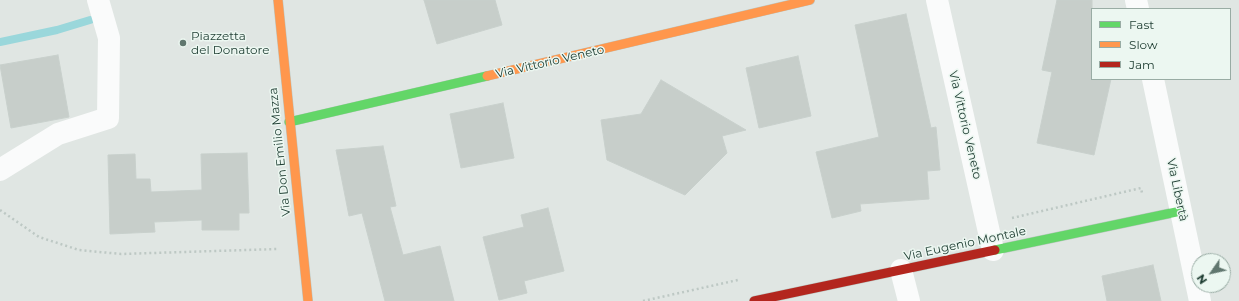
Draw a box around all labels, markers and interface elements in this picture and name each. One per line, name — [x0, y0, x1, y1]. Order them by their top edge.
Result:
legend — [1091, 8, 1231, 80]
text: Fast — [1129, 17, 1154, 32]
place label: Piazzetta del Donatore — [191, 29, 269, 57]
text: Slow — [1129, 37, 1158, 52]
marker: Piazzetta del Donatore — [178, 38, 188, 48]
street label: Via Vittorio Veneto — [494, 43, 606, 81]
text: Jam — [1129, 57, 1155, 72]
street label: Via Vittorio Veneto — [946, 69, 984, 181]
street label: Via Don Emilio Mazza — [266, 87, 294, 217]
street label: Via Libertà — [1163, 157, 1191, 223]
street label: Via Eugenio Montale — [903, 224, 1027, 264]
north arrow — [1191, 253, 1231, 293]
text: N — [1194, 272, 1210, 287]

